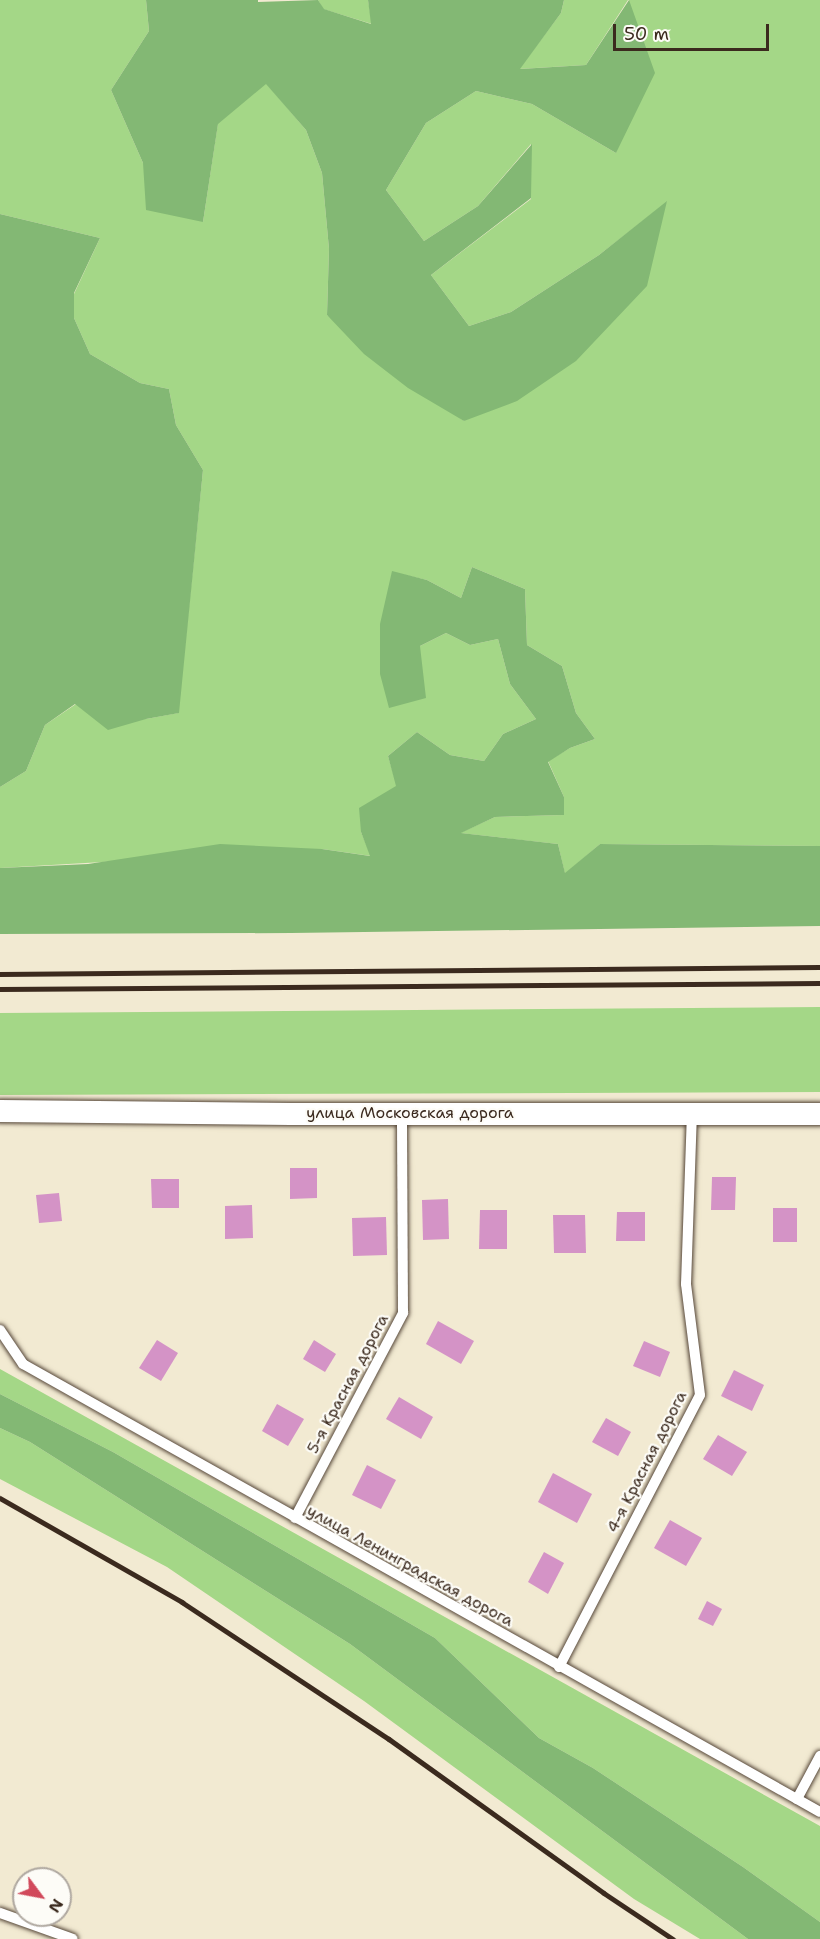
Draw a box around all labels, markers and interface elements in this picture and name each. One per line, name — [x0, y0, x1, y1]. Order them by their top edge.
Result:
scale bar — [616, 12, 772, 50]
text: 50 m — [624, 22, 669, 46]
street label: улица Московская дорога — [306, 1103, 514, 1123]
street label: 5-я Красная дорога — [303, 1311, 393, 1457]
street label: 4-я Красная дорога — [603, 1388, 691, 1536]
street label: улица Ленинградская дорога — [303, 1501, 517, 1631]
north arrow — [12, 1867, 72, 1927]
text: N — [44, 1895, 68, 1917]

